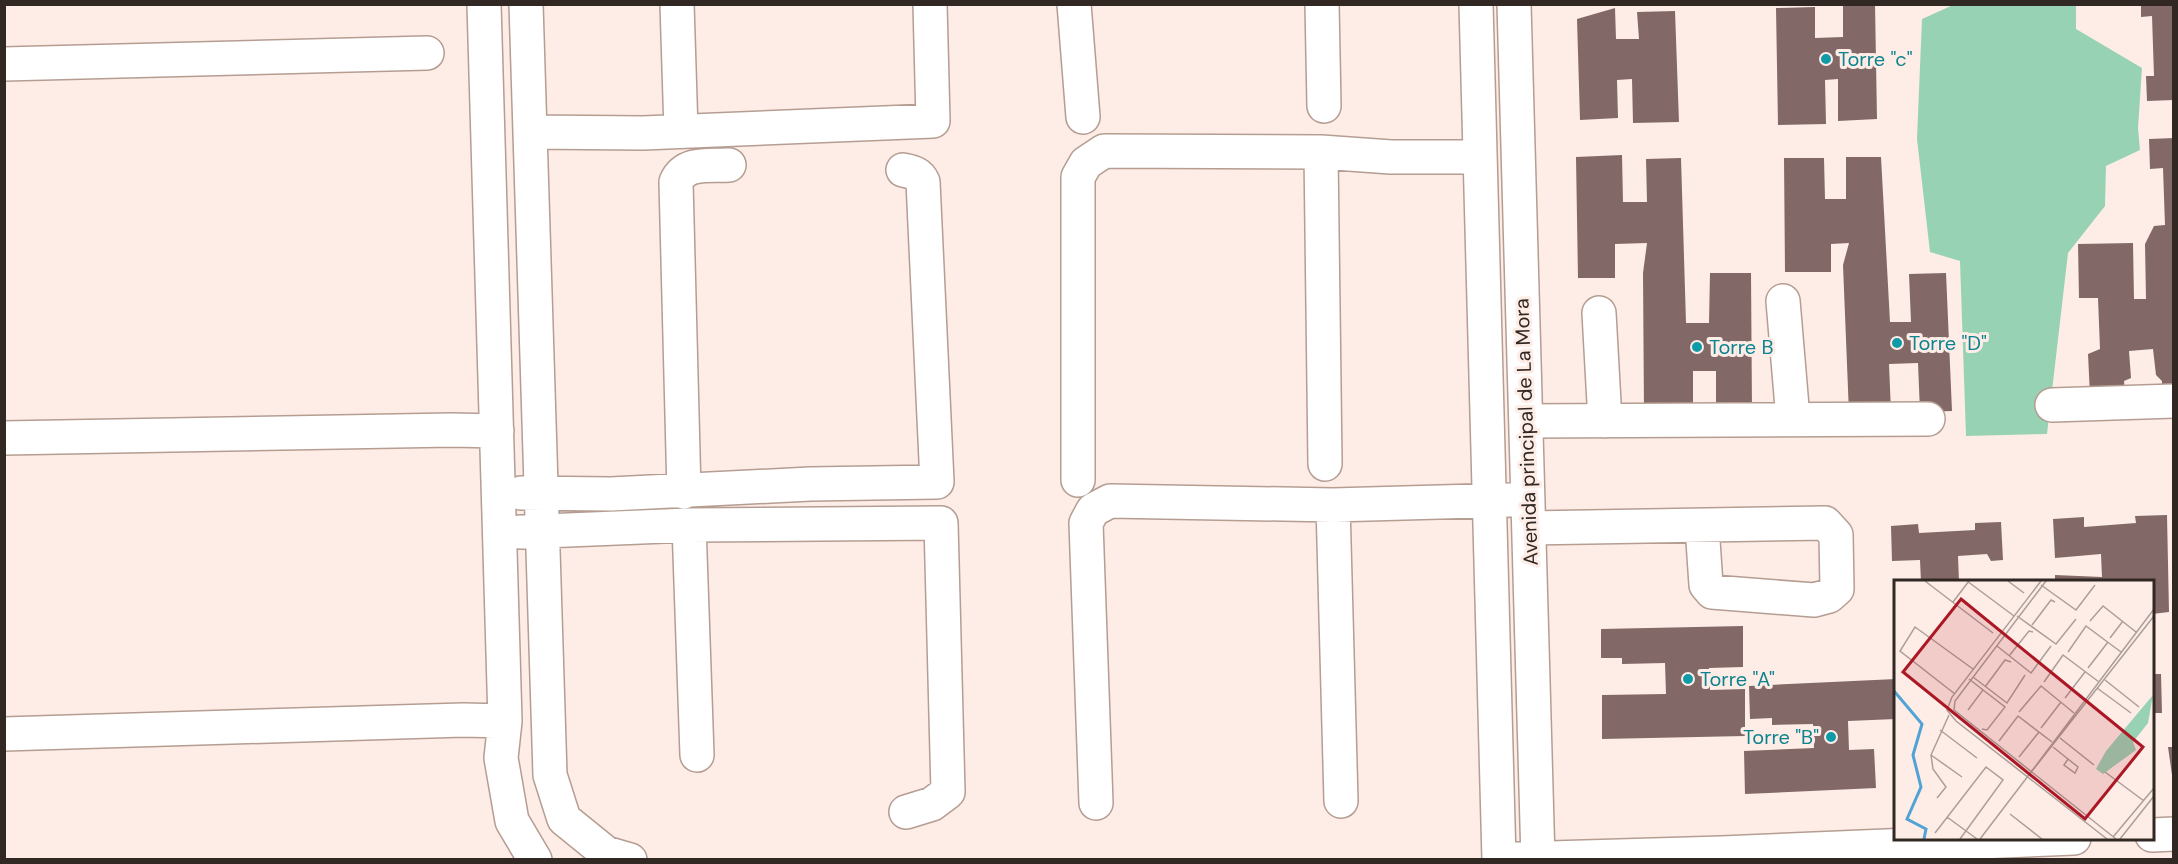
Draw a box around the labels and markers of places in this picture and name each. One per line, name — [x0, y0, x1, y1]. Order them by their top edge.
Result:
place label: Torre "c" — [1838, 46, 1913, 72]
marker: Torre "c" — [1819, 52, 1833, 66]
place label: Torre "D" — [1909, 330, 1987, 356]
place label: Torre B — [1709, 334, 1773, 360]
marker: Torre "D" — [1890, 336, 1904, 350]
marker: Torre B — [1690, 340, 1704, 354]
place label: Torre "A" — [1700, 666, 1775, 692]
marker: Torre "A" — [1681, 672, 1695, 686]
place label: Torre "B" — [1743, 724, 1819, 750]
marker: Torre "B" — [1824, 730, 1838, 744]

